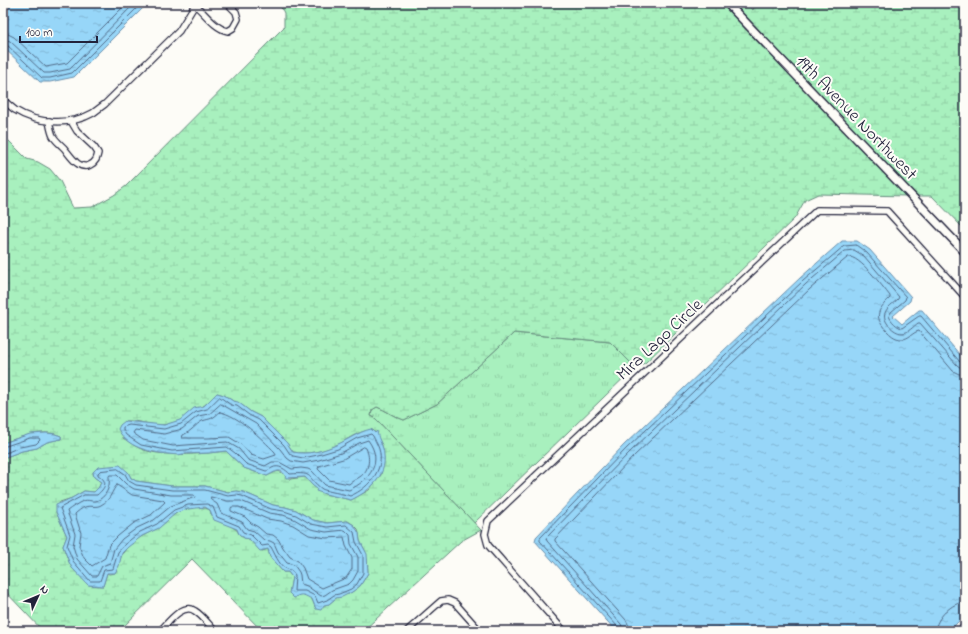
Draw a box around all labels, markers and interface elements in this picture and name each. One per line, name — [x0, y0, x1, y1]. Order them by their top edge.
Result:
scale bar — [20, 18, 97, 44]
text: 100 m — [26, 24, 53, 42]
street label: 19th Avenue Northwest — [789, 50, 922, 187]
street label: Mira Lago Circle — [611, 293, 711, 388]
north arrow — [18, 576, 58, 616]
text: N — [36, 582, 53, 598]

